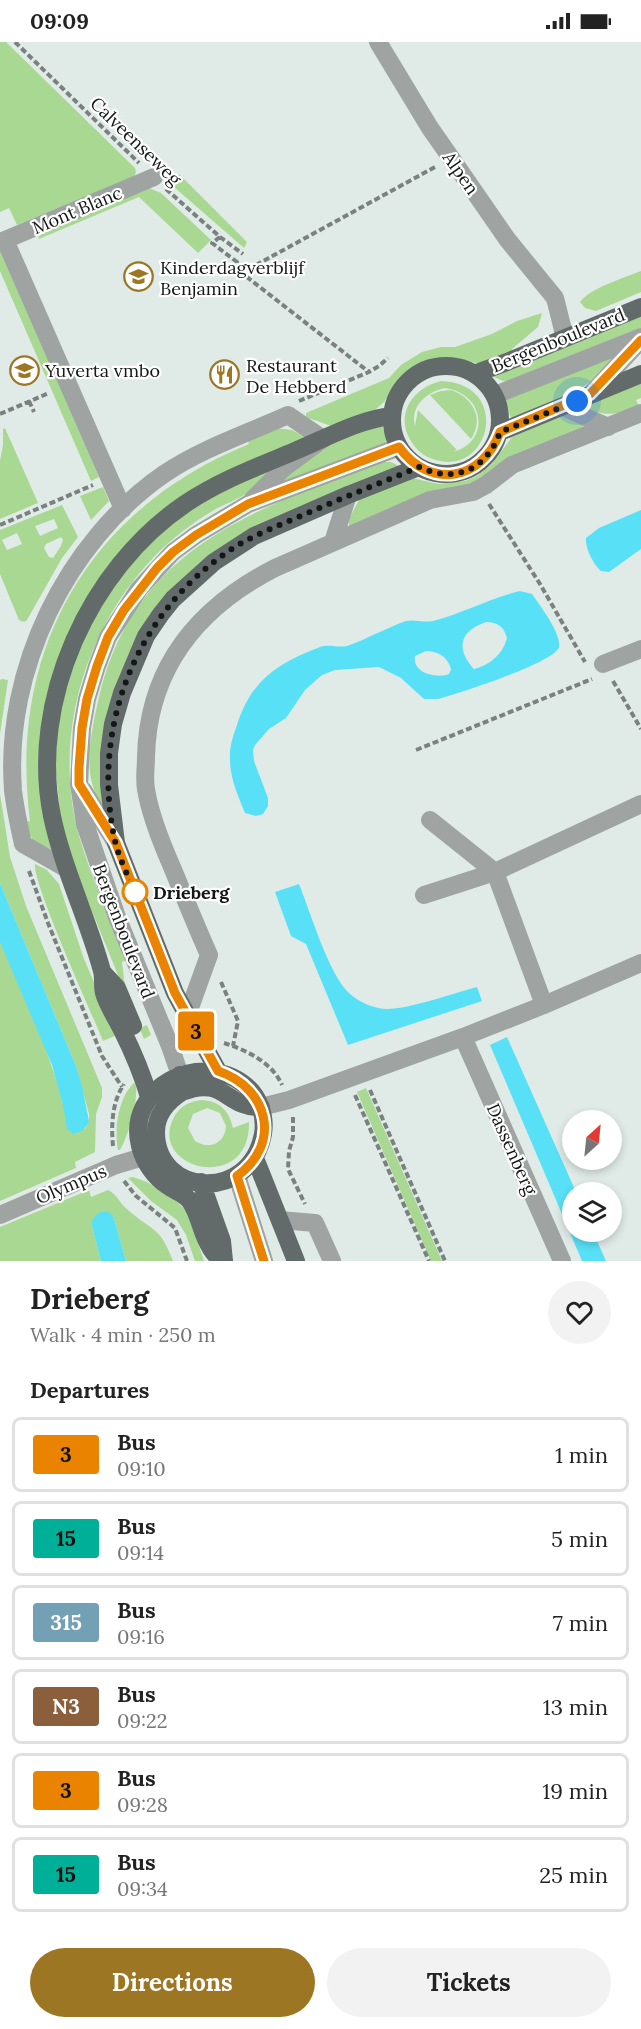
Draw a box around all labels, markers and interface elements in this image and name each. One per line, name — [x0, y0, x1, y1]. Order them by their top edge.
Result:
text: 09:09 — [30, 7, 89, 35]
street label: Calveenseweg — [86, 92, 187, 191]
street label: Alpen — [437, 146, 484, 199]
street label: Mont Blanc — [29, 181, 125, 239]
place label: Kinderdagverblijf Benjamin — [160, 256, 306, 300]
school or university icon: Kinderdagverblijf Benjamin — [123, 261, 155, 293]
street label: Bergenboulevard — [488, 303, 628, 377]
school or university icon: Yuverta vmbo — [8, 354, 40, 386]
place label: Restaurant De Hebberd — [246, 354, 347, 398]
place label: Yuverta vmbo — [44, 359, 160, 382]
restaurant icon: Restaurant De Hebberd — [209, 359, 241, 391]
your location — [562, 386, 592, 416]
street label: Bergenboulevard — [88, 861, 160, 1002]
marker: Drieberg — [122, 879, 148, 905]
place label: Drieberg — [153, 881, 230, 904]
line badge: 3 — [176, 1012, 216, 1050]
text: 3 — [190, 1018, 202, 1045]
street label: Dassenberg — [482, 1100, 543, 1199]
north arrow — [562, 1110, 622, 1170]
map controls — [562, 1110, 622, 1242]
street label: Olympus — [32, 1159, 110, 1209]
button: layers — [562, 1182, 622, 1242]
text: Drieberg — [30, 1281, 149, 1317]
button: heart — [548, 1281, 611, 1344]
text: Walk · 4 min · 250 m — [30, 1322, 216, 1347]
text: Departures — [30, 1376, 149, 1404]
text: Bus — [117, 1428, 156, 1456]
text: 3 — [60, 1441, 72, 1468]
text: 1 min — [555, 1441, 608, 1469]
text: 09:10 — [117, 1456, 166, 1481]
text: Bus — [117, 1512, 156, 1540]
text: 15 — [56, 1525, 76, 1552]
text: 5 min — [551, 1525, 608, 1553]
text: 09:14 — [117, 1540, 164, 1565]
text: Bus — [117, 1596, 156, 1624]
text: 315 — [50, 1609, 82, 1636]
text: 7 min — [553, 1609, 608, 1637]
text: 09:16 — [117, 1624, 165, 1649]
text: Bus — [117, 1680, 156, 1708]
text: N3 — [52, 1693, 80, 1720]
text: 13 min — [543, 1693, 608, 1721]
text: 09:22 — [117, 1708, 167, 1733]
text: Bus — [117, 1764, 156, 1792]
text: 3 — [60, 1777, 72, 1804]
text: 19 min — [542, 1777, 608, 1805]
text: 09:28 — [117, 1792, 168, 1817]
text: Bus — [117, 1848, 156, 1876]
text: 15 — [56, 1861, 76, 1888]
text: 25 min — [539, 1861, 608, 1889]
text: 09:34 — [117, 1876, 168, 1901]
button: Directions — [30, 1948, 315, 2017]
button: Tickets — [327, 1948, 611, 2017]

